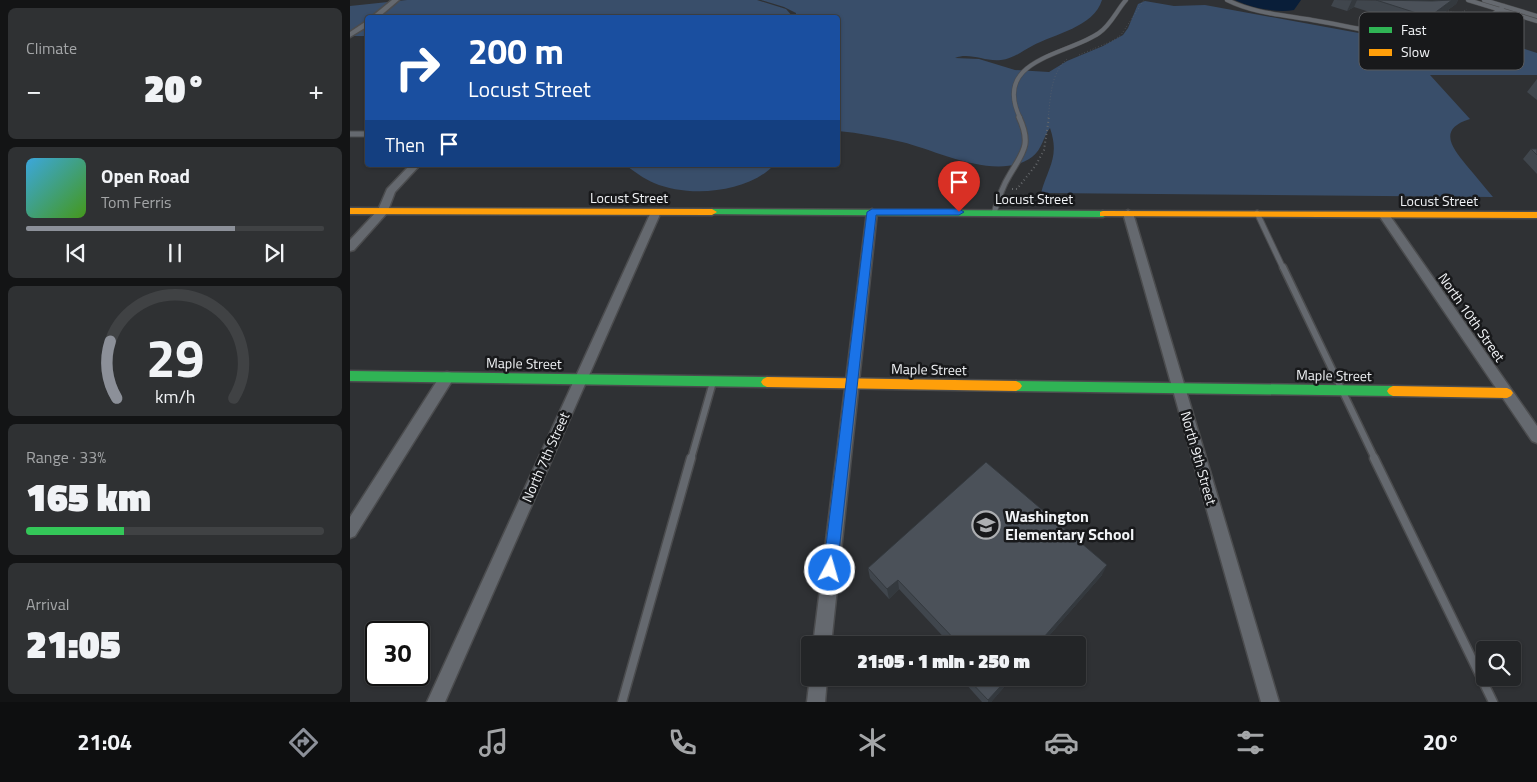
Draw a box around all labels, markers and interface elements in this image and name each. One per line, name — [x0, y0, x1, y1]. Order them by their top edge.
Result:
legend — [1359, 12, 1524, 70]
text: Fast — [1401, 19, 1426, 40]
text: 200 m — [468, 24, 564, 78]
icon: right — [385, 35, 450, 100]
text: Climate — [26, 36, 77, 60]
text: Slow — [1401, 41, 1430, 62]
text: 20° — [144, 59, 206, 117]
text: − — [26, 68, 42, 111]
text: + — [308, 68, 324, 111]
text: Locust Street — [468, 72, 591, 106]
text: Then — [385, 130, 425, 159]
icon: arrive — [435, 130, 463, 158]
text: Open Road — [101, 161, 190, 190]
pin — [938, 161, 980, 212]
icon: arrive — [945, 168, 973, 196]
street label: Locust Street — [590, 187, 668, 208]
street label: Locust Street — [995, 188, 1073, 209]
text: Tom Ferris — [101, 190, 172, 214]
street label: Locust Street — [1400, 190, 1478, 211]
icon: previous — [62, 239, 90, 267]
icon: pause — [161, 239, 189, 267]
icon: next — [260, 239, 288, 267]
street label: North 10th Street — [1433, 268, 1511, 366]
text: 29 — [146, 318, 204, 397]
street label: Maple Street — [486, 352, 562, 374]
street label: Maple Street — [891, 358, 967, 380]
street label: Maple Street — [1296, 364, 1372, 386]
text: km/h — [155, 383, 195, 410]
street label: North 7th Street — [516, 409, 574, 505]
street label: North 9th Street — [1176, 409, 1222, 507]
text: Range · 33% — [26, 445, 106, 469]
text: 165 km — [26, 468, 151, 526]
place label: Washington Elementary School — [1005, 504, 1134, 546]
school or university icon: Washington Elementary School — [971, 510, 1001, 540]
position arrow — [803, 543, 855, 595]
text: Arrival — [26, 592, 69, 616]
text: 21:05 — [26, 615, 121, 673]
speed limit sign: 30 — [365, 621, 430, 686]
map controls — [1476, 641, 1521, 686]
button: search — [1476, 641, 1521, 686]
text: 21:05 · 1 min · 250 m — [857, 646, 1030, 675]
text: 21:04 — [77, 725, 132, 759]
icon: directions — [286, 725, 321, 760]
icon: music — [476, 725, 511, 760]
icon: phone — [665, 725, 700, 760]
icon: climate — [855, 725, 890, 760]
icon: car — [1044, 725, 1079, 760]
icon: filters — [1233, 725, 1268, 760]
text: 20° — [1423, 725, 1460, 759]

